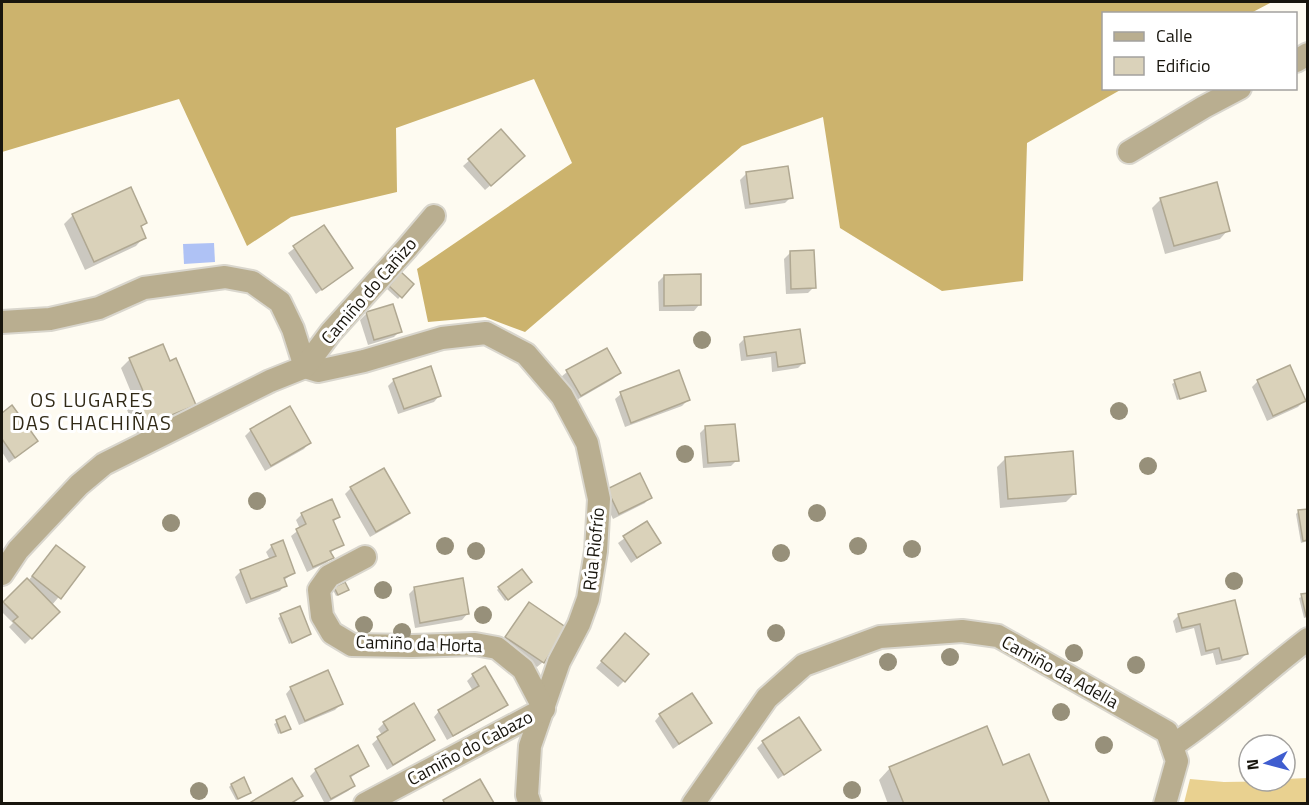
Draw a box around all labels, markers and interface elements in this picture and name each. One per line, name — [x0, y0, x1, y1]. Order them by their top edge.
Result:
legend — [1102, 12, 1297, 90]
text: Calle — [1156, 22, 1192, 49]
text: Edificio — [1156, 52, 1210, 79]
street label: Camiño do Cañizo — [314, 231, 423, 350]
district label: OS LUGARES DAS CHACHIÑAS — [12, 384, 172, 438]
street label: Rúa Riofrío — [576, 506, 611, 592]
street label: Camiño da Horta — [355, 628, 483, 659]
street label: Camiño da Adella — [997, 628, 1124, 715]
street label: Camiño do Cabazo — [402, 703, 537, 792]
north arrow — [1237, 733, 1297, 793]
text: N — [1240, 758, 1265, 771]

